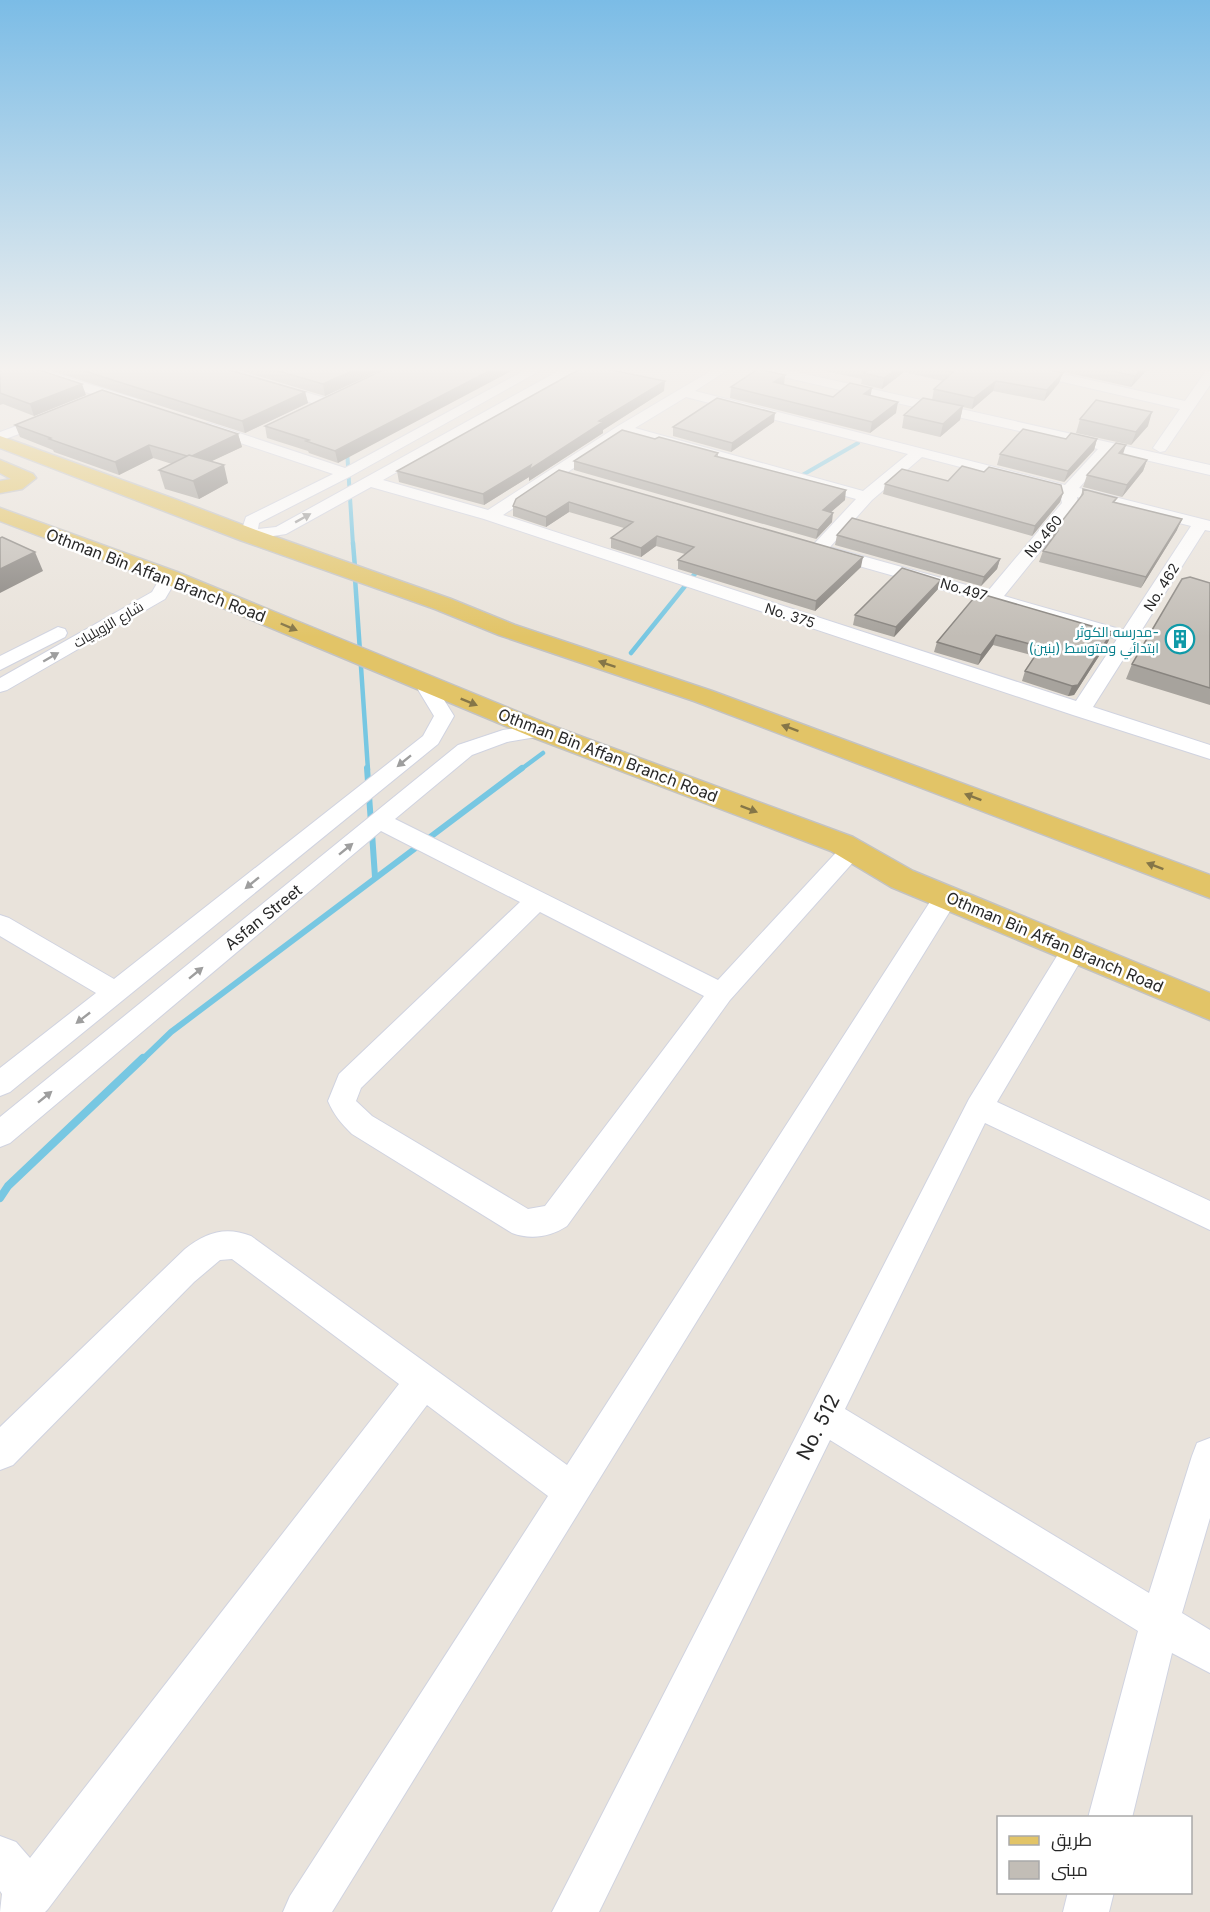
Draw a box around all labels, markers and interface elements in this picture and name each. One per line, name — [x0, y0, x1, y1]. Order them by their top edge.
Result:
street label: No.460 — [1021, 512, 1065, 560]
one-way arrow — [295, 513, 312, 523]
street label: Othman Bin Affan Branch Road — [43, 524, 269, 626]
street label: No. 462 — [1140, 560, 1182, 614]
street label: No.497 — [938, 574, 990, 604]
street label: شارع الزويليات — [70, 597, 146, 652]
street label: No. 375 — [763, 599, 817, 631]
one-way arrow — [280, 623, 298, 632]
place label: مدرسه الكوثر- ابتدائي ومتوسط (بنين) — [1029, 623, 1159, 660]
building icon: مدرسه الكوثر- ابتدائي ومتوسط (بنين) — [1164, 623, 1196, 655]
one-way arrow — [43, 651, 59, 662]
one-way arrow — [598, 658, 616, 668]
one-way arrow — [461, 697, 479, 707]
street label: Othman Bin Affan Branch Road — [495, 704, 721, 806]
one-way arrow — [781, 723, 799, 733]
one-way arrow — [397, 755, 412, 767]
one-way arrow — [964, 791, 982, 801]
one-way arrow — [741, 804, 759, 814]
one-way arrow — [338, 842, 354, 855]
one-way arrow — [1146, 861, 1164, 871]
one-way arrow — [245, 876, 260, 889]
street label: Asfan Street — [220, 880, 306, 954]
street label: Othman Bin Affan Branch Road — [944, 887, 1166, 997]
one-way arrow — [188, 966, 204, 979]
one-way arrow — [75, 1011, 91, 1024]
one-way arrow — [37, 1090, 53, 1103]
street label: No. 512 — [791, 1390, 845, 1464]
legend — [997, 1816, 1192, 1894]
text: طريق — [1051, 1829, 1092, 1852]
text: مبنى — [1051, 1859, 1088, 1881]

